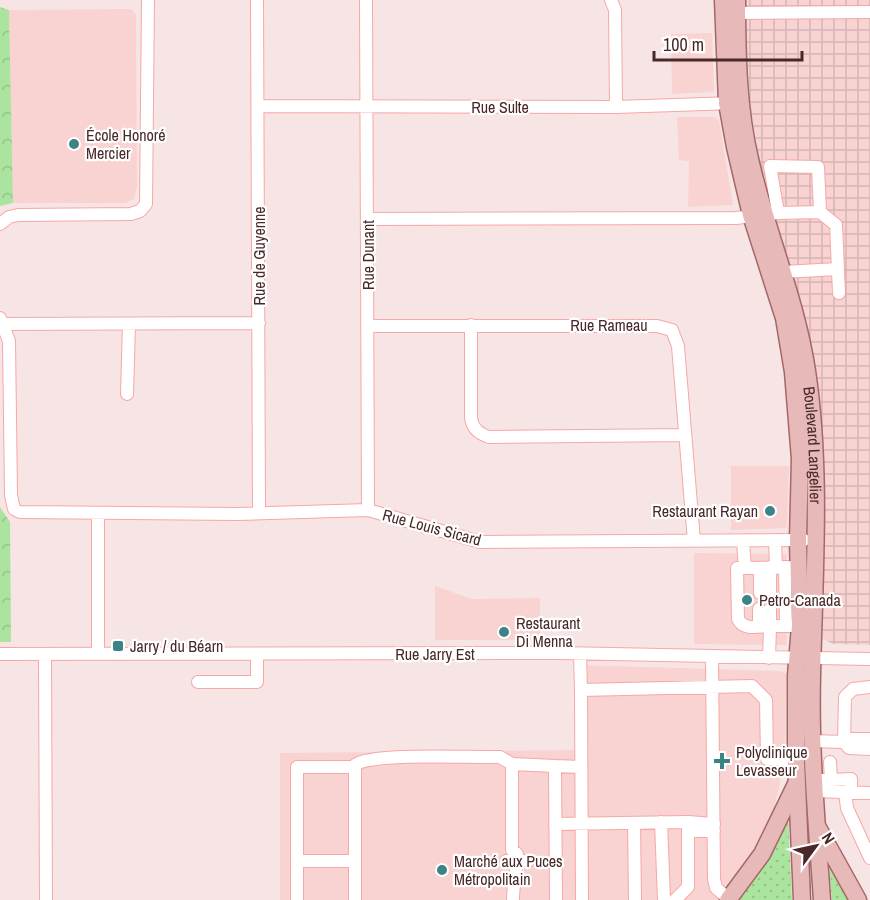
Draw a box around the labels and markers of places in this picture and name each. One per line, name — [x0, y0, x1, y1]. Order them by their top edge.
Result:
place label: École Honoré Mercier — [86, 124, 166, 164]
marker: École Honoré Mercier — [67, 137, 81, 151]
place label: Restaurant Rayan — [652, 500, 758, 522]
marker: Restaurant Rayan — [763, 504, 777, 518]
place label: Petro-Canada — [759, 589, 841, 611]
marker: Petro-Canada — [740, 593, 754, 607]
place label: Restaurant Di Menna — [516, 612, 581, 652]
marker: Restaurant Di Menna — [497, 625, 511, 639]
place label: Jarry / du Béarn — [130, 635, 223, 657]
marker: Jarry / du Béarn — [111, 639, 125, 653]
place label: Polyclinique Levasseur — [736, 741, 807, 781]
marker: Polyclinique Levasseur — [713, 752, 731, 770]
place label: Marché aux Puces Métropolitain — [454, 850, 563, 890]
marker: Marché aux Puces Métropolitain — [435, 863, 449, 877]

